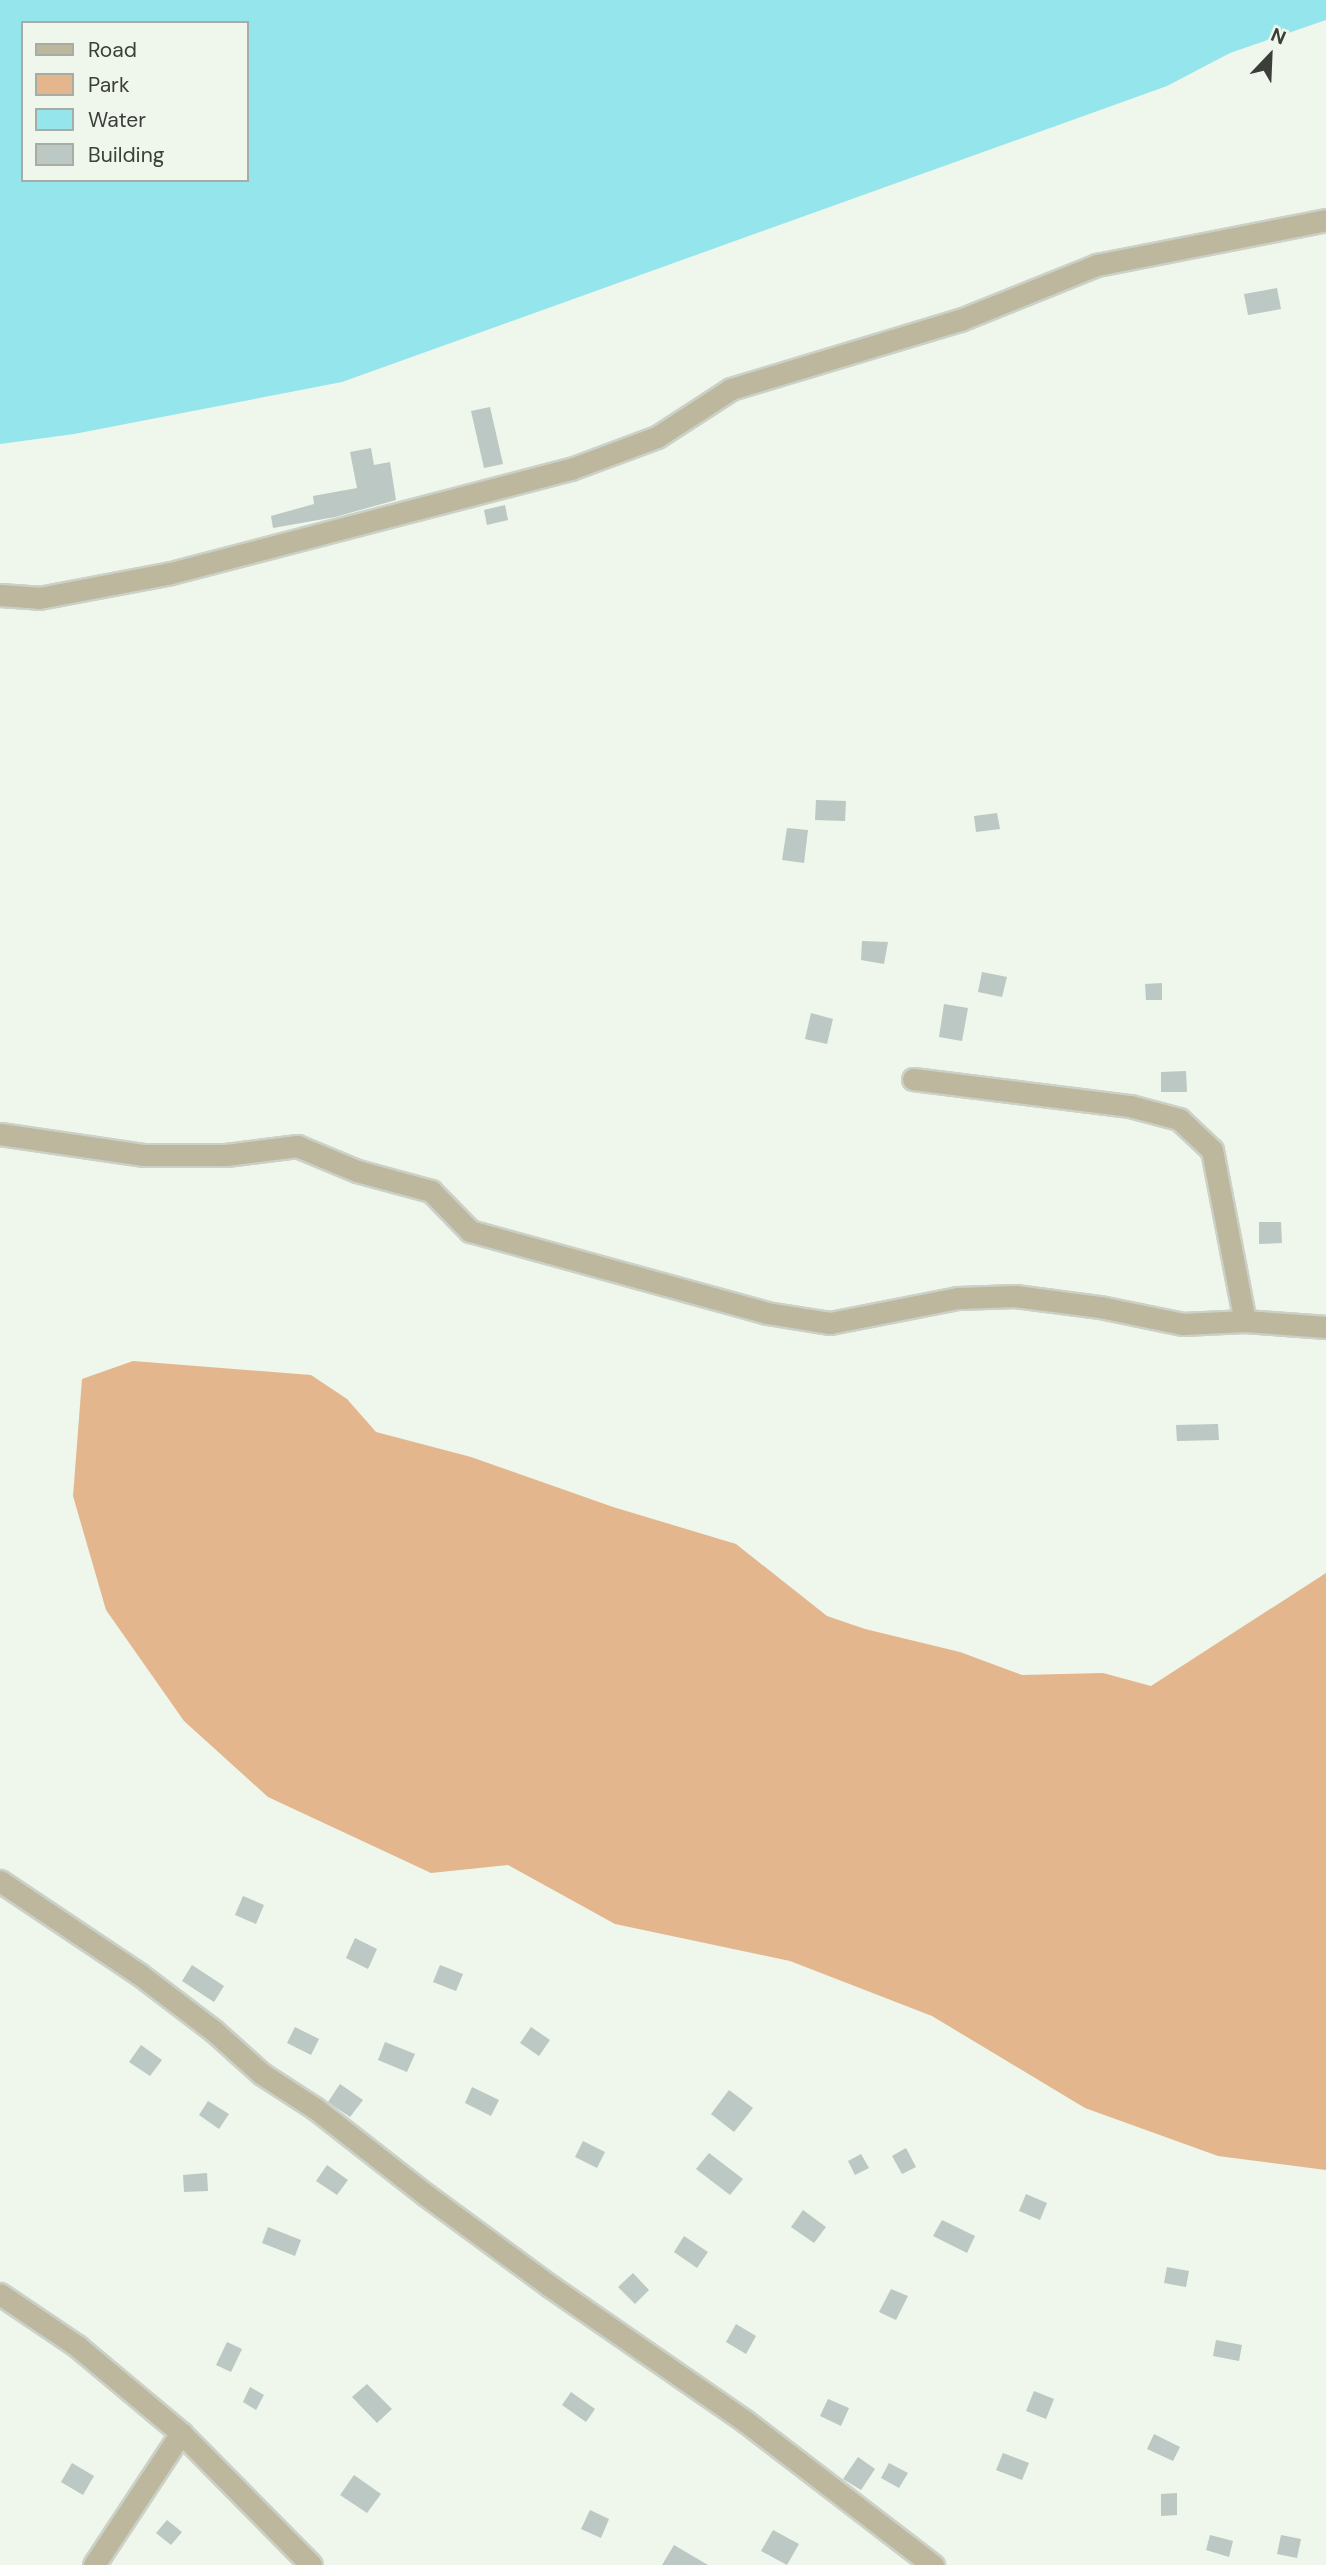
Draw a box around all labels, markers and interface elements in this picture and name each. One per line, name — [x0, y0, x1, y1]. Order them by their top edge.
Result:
legend — [21, 21, 248, 182]
north arrow — [1235, 21, 1305, 91]
text: N — [1267, 22, 1290, 50]
text: Road — [88, 36, 137, 64]
text: Park — [88, 71, 129, 99]
text: Water — [88, 106, 146, 134]
text: Building — [88, 141, 164, 169]

